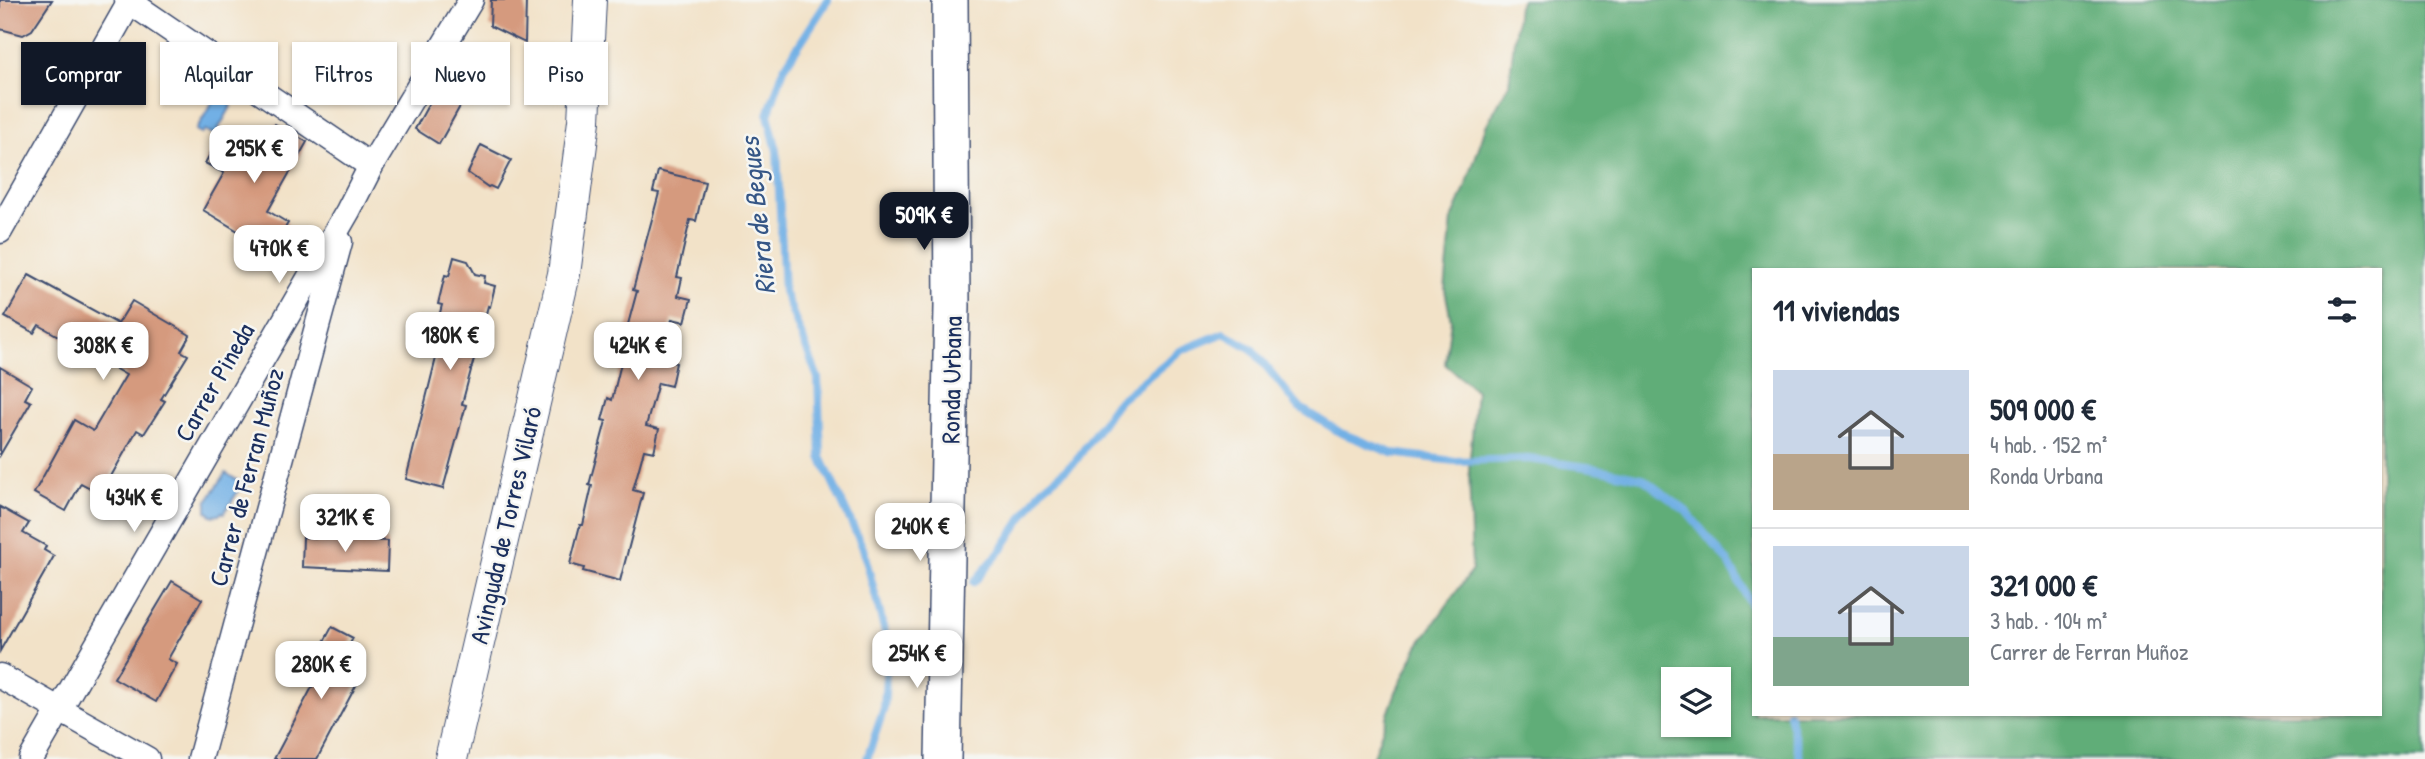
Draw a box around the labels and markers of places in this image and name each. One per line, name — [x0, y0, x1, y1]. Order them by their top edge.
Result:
pin: 295K € — [197, 125, 311, 185]
pin: 509K € — [867, 192, 981, 252]
pin: 470K € — [222, 226, 336, 285]
pin: 180K € — [393, 312, 507, 372]
pin: 308K € — [46, 322, 160, 382]
pin: 424K € — [581, 322, 695, 382]
pin: 434K € — [77, 475, 191, 534]
pin: 321K € — [288, 494, 402, 554]
pin: 240K € — [863, 504, 977, 563]
pin: 254K € — [860, 630, 974, 690]
pin: 280K € — [264, 642, 378, 701]

